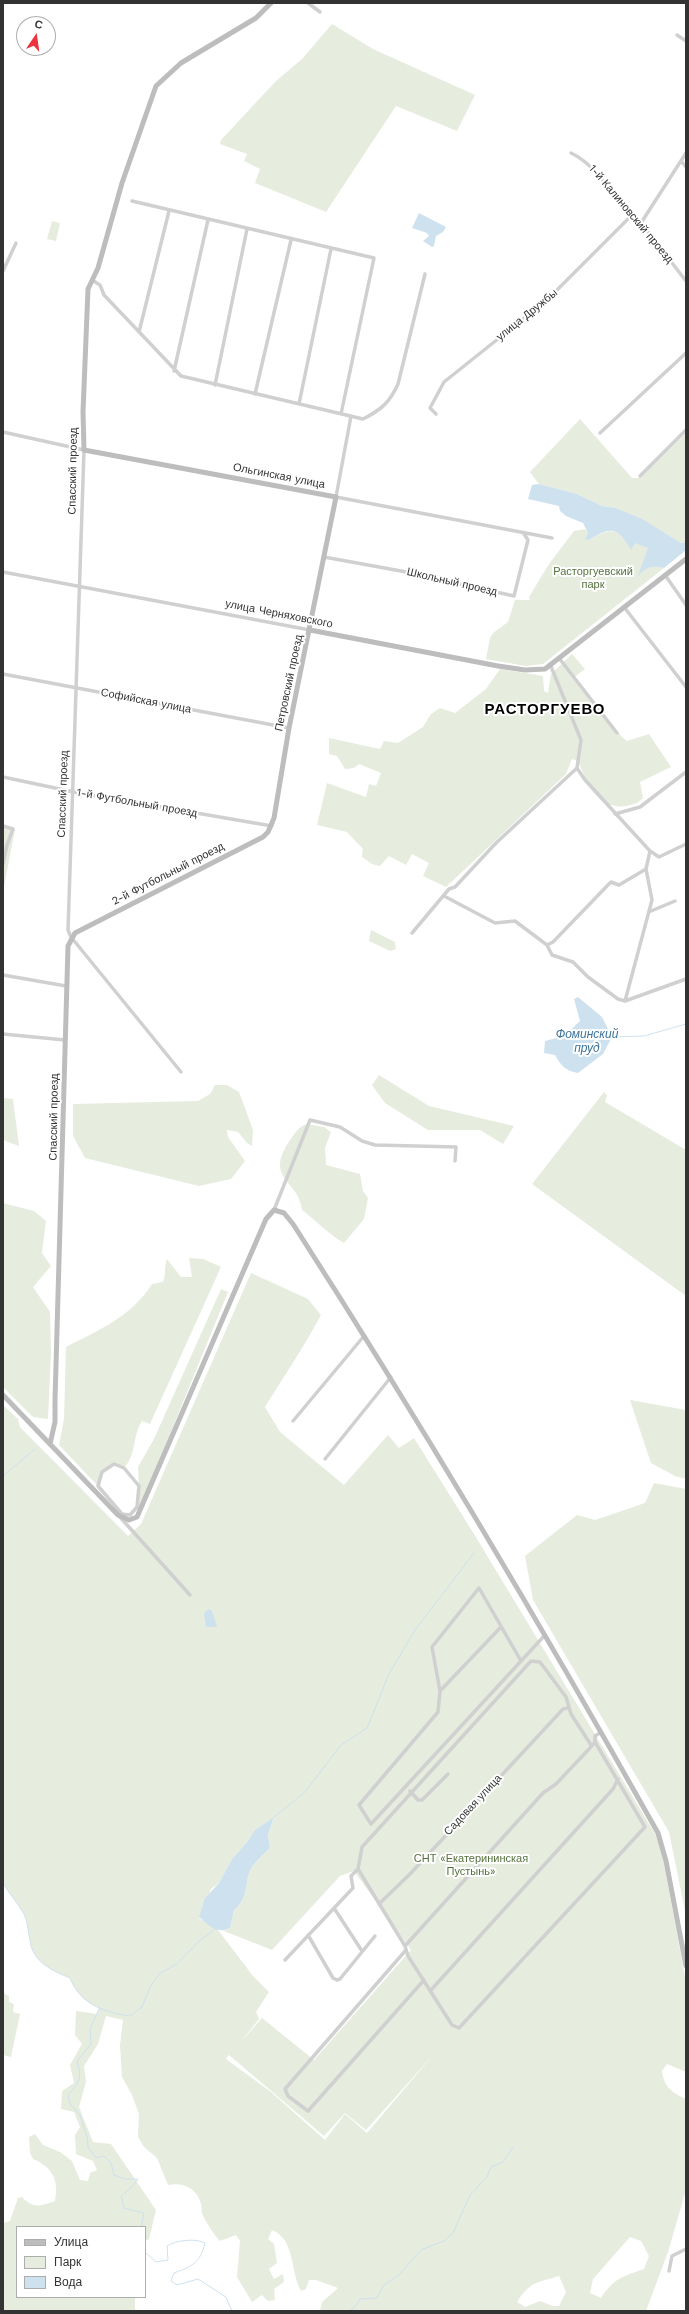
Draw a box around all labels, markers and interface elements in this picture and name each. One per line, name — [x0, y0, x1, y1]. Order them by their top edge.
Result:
north arrow — [16, 16, 56, 56]
text: С — [33, 18, 44, 32]
street label: 1-й Калиновский проезд — [586, 162, 676, 266]
street label: улица Дружбы — [494, 286, 560, 344]
street label: Спасский проезд — [66, 427, 80, 515]
street label: Ольгинская улица — [232, 461, 326, 491]
street label: Школьный проезд — [406, 565, 498, 599]
park label: Расторгуевский парк — [553, 565, 633, 591]
street label: улица Черняховского — [224, 597, 334, 631]
street label: Петровский проезд — [272, 634, 306, 732]
street label: Софийская улица — [100, 686, 192, 716]
district label: РАСТОРГУЕВО — [484, 701, 606, 719]
street label: Спасский проезд — [55, 750, 71, 838]
street label: 1-й Футбольный проезд — [76, 786, 198, 820]
street label: 2-й Футбольный проезд — [110, 840, 226, 908]
water label: Фоминский пруд — [556, 1027, 618, 1055]
street label: Спасский проезд — [47, 1073, 61, 1161]
street label: Садовая улица — [441, 1772, 505, 1838]
park label: СНТ «Екатерининская Пустынь» — [414, 1852, 528, 1878]
legend — [16, 2226, 146, 2298]
text: Улица — [54, 2235, 88, 2249]
text: Парк — [54, 2255, 81, 2269]
text: Вода — [54, 2275, 82, 2289]

